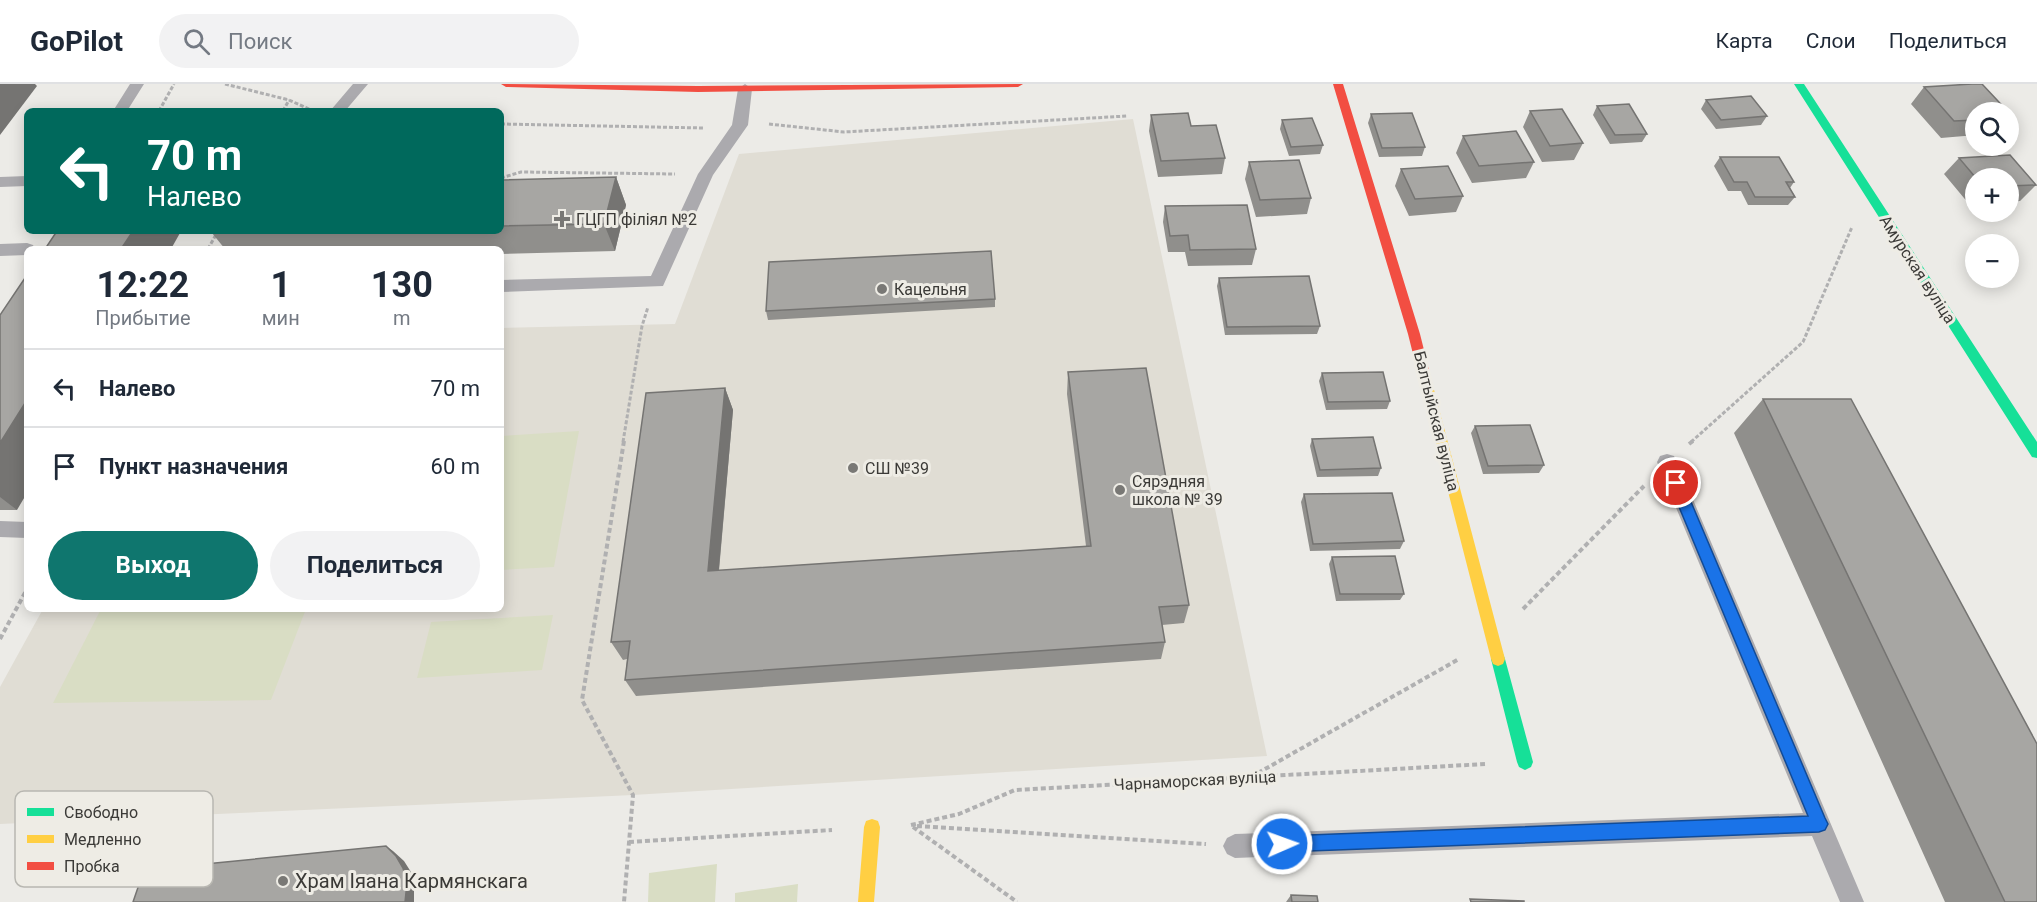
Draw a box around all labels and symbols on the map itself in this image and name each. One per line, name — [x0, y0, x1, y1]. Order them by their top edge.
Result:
marker: ГЦГП філіял №2 — [553, 210, 571, 228]
place label: ГЦГП філіял №2 — [576, 210, 697, 229]
street label: Амурская вуліца — [1876, 212, 1960, 327]
place label: Кацельня — [894, 280, 967, 299]
marker: Кацельня — [875, 282, 889, 296]
street label: Балтыйская вуліца — [1410, 349, 1463, 493]
pin — [1650, 457, 1701, 508]
place label: СШ №39 — [865, 459, 929, 478]
marker: СШ №39 — [846, 461, 860, 475]
place label: Сярэдняя школа № 39 — [1132, 472, 1223, 509]
marker: Сярэдняя школа № 39 — [1113, 483, 1127, 497]
street label: Чарнаморская вуліца — [1113, 767, 1277, 794]
legend — [15, 791, 213, 887]
text: Свободно — [64, 803, 138, 822]
position arrow — [1250, 812, 1314, 876]
text: Медленно — [64, 830, 141, 849]
text: Пробка — [64, 857, 120, 876]
place label: Храм Іяана Кармянскага — [295, 869, 528, 893]
marker: Храм Іяана Кармянскага — [276, 874, 290, 888]

